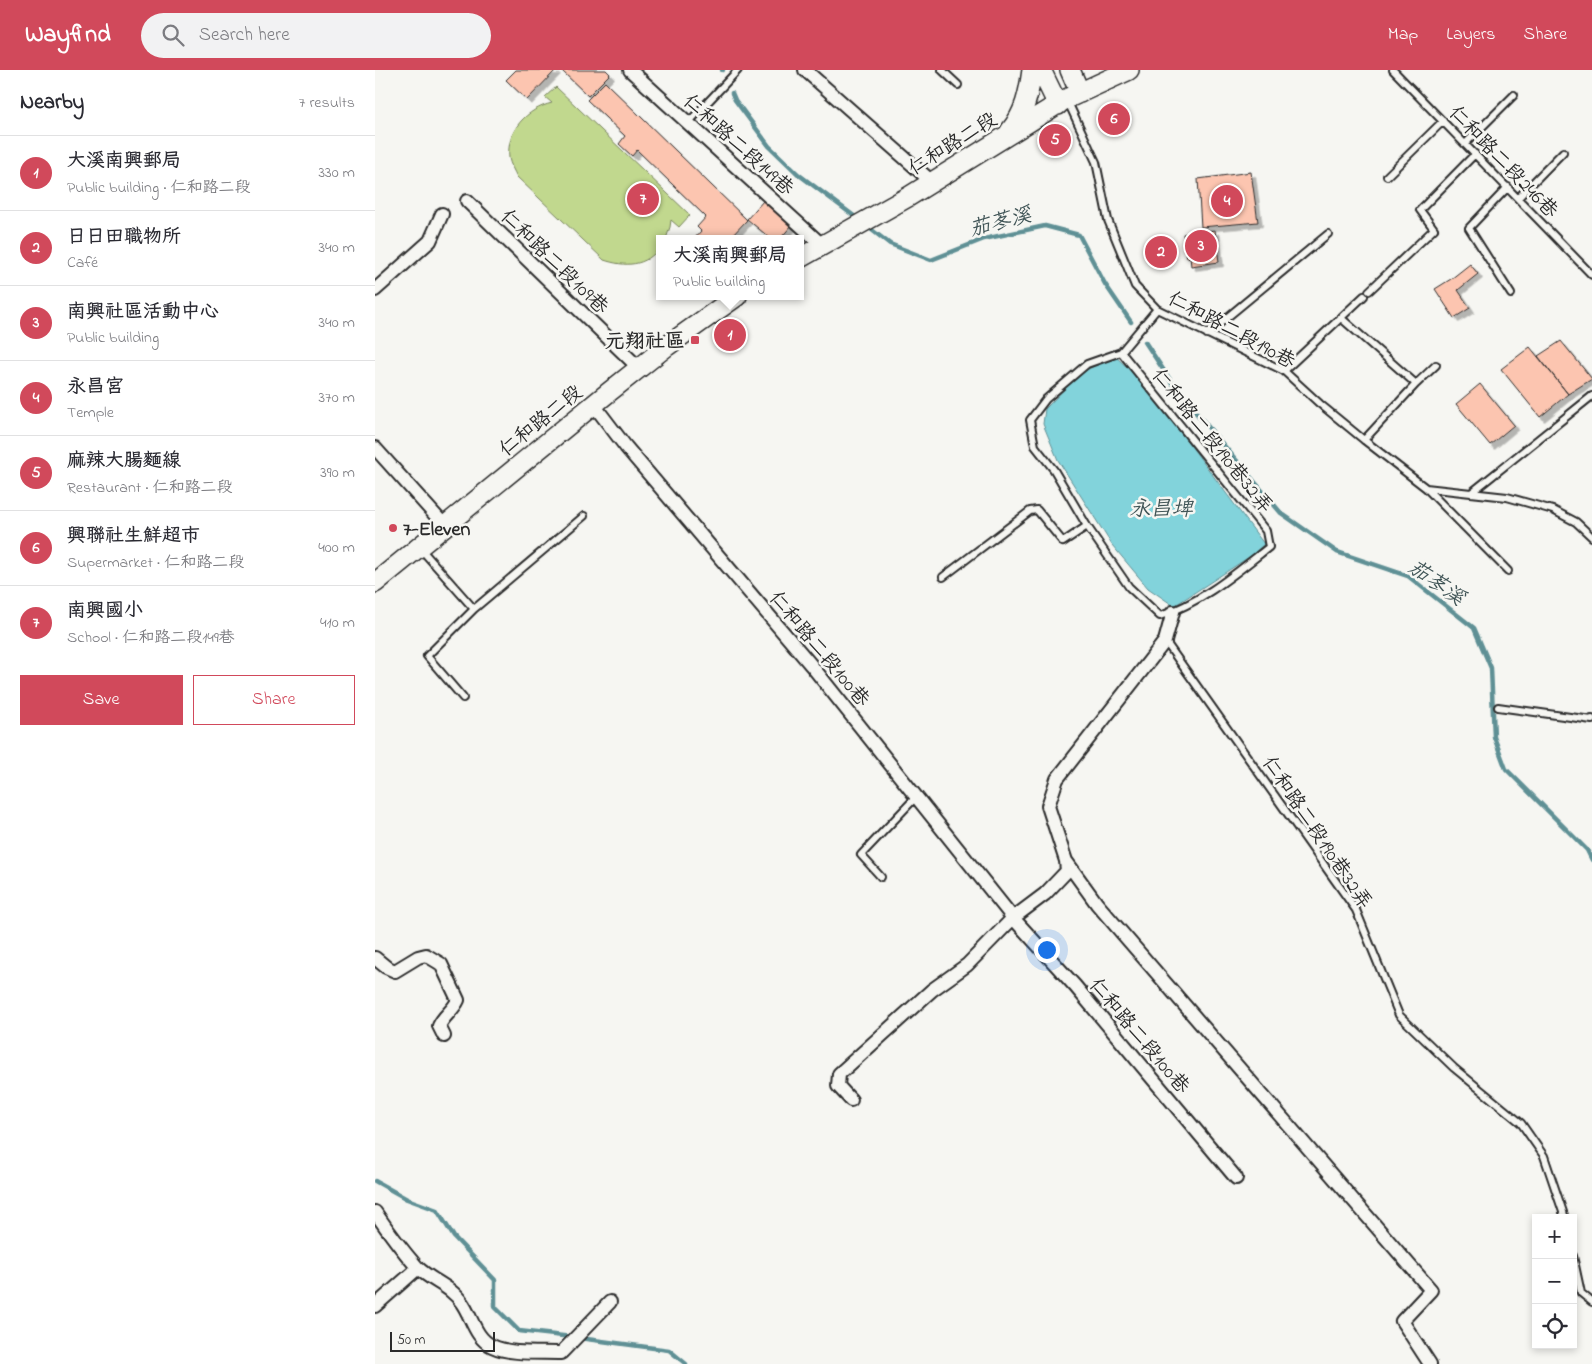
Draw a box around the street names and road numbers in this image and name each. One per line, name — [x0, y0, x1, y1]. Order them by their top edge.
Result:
street label: 仁和路二段149巷 — [675, 88, 800, 204]
street label: 仁和路二段246巷 — [1441, 100, 1564, 226]
street label: 仁和路二段 — [903, 106, 1003, 184]
street label: 仁和路二段109巷 — [492, 203, 615, 323]
street label: 仁和路二段190巷 — [1162, 285, 1301, 378]
street label: 仁和路二段190巷32弄 — [1143, 363, 1279, 520]
street label: 仁和路二段 — [494, 379, 590, 465]
street label: 仁和路二段100巷 — [761, 585, 876, 715]
street label: 仁和路二段190巷32弄 — [1254, 751, 1378, 916]
street label: 仁和路二段100巷 — [1081, 972, 1196, 1102]

